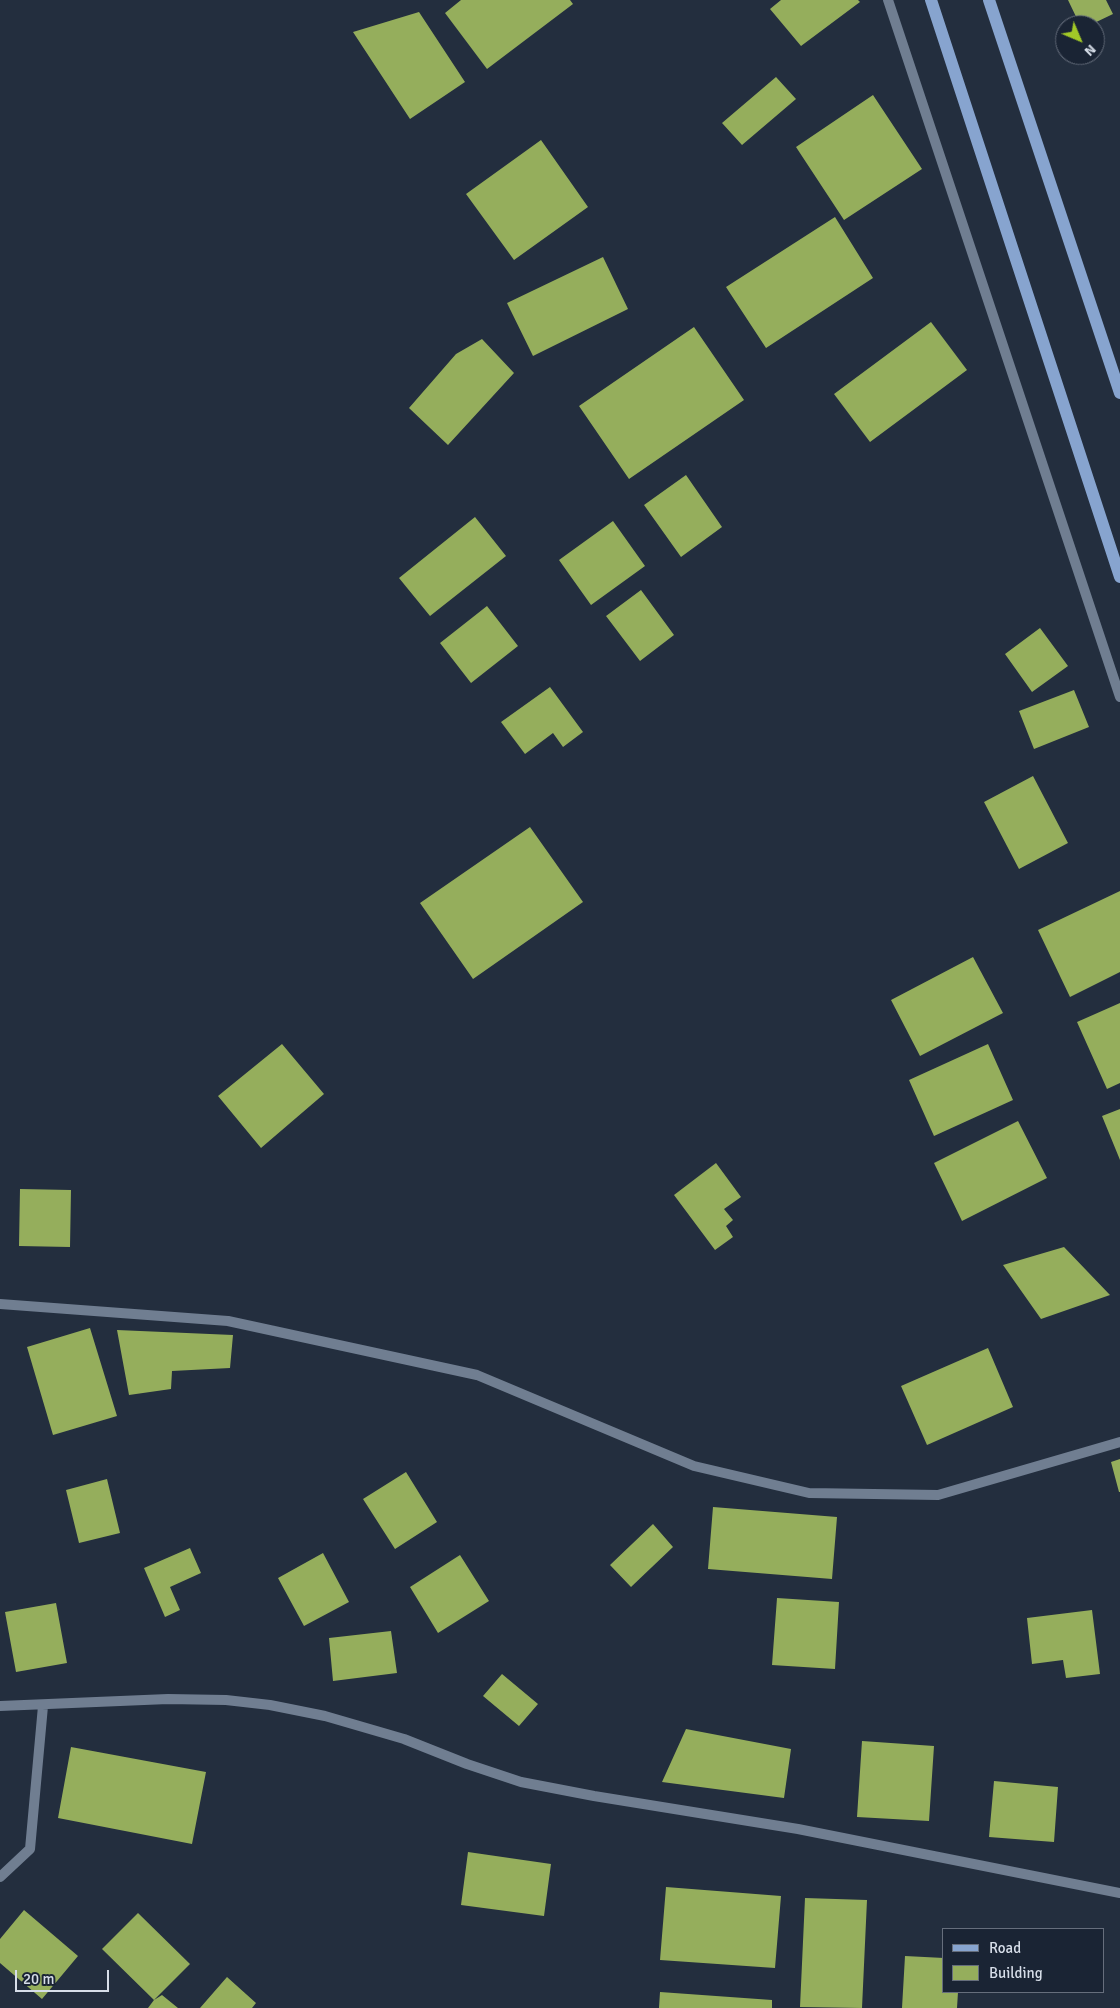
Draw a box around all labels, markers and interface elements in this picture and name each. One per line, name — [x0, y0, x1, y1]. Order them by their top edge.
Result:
north arrow — [1055, 15, 1105, 65]
text: N — [1081, 41, 1100, 60]
legend — [942, 1928, 1105, 1993]
text: Road — [989, 1939, 1021, 1957]
scale bar — [18, 1960, 111, 1992]
text: Building — [989, 1964, 1043, 1982]
text: 20 m — [23, 1970, 54, 1988]

